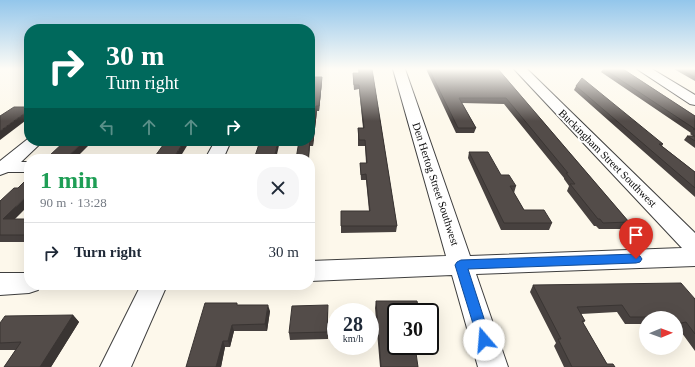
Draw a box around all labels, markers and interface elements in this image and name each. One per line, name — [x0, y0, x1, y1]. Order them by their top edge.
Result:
icon: right — [40, 40, 92, 92]
text: 30 m — [106, 40, 164, 71]
text: Turn right — [106, 73, 179, 93]
street label: Buckingham Street Southwest — [557, 107, 659, 209]
icon: left — [96, 116, 118, 138]
icon: ahead — [138, 116, 160, 138]
icon: ahead — [180, 116, 202, 138]
icon: right — [222, 116, 244, 138]
street label: Den Hertog Street Southwest — [410, 121, 462, 247]
text: 1 min — [40, 167, 98, 193]
button: close — [257, 167, 299, 209]
text: 90 m · 13:28 — [40, 195, 107, 210]
pin — [619, 218, 653, 259]
icon: arrive — [625, 224, 647, 246]
icon: right — [40, 242, 62, 264]
text: Turn right — [74, 244, 141, 260]
text: 30 m — [269, 244, 299, 260]
speed limit sign: 30 — [387, 303, 439, 355]
north arrow — [639, 311, 683, 355]
map controls — [639, 311, 683, 355]
text: 28 — [343, 313, 363, 335]
position arrow — [463, 319, 505, 361]
text: km/h — [343, 333, 363, 344]

